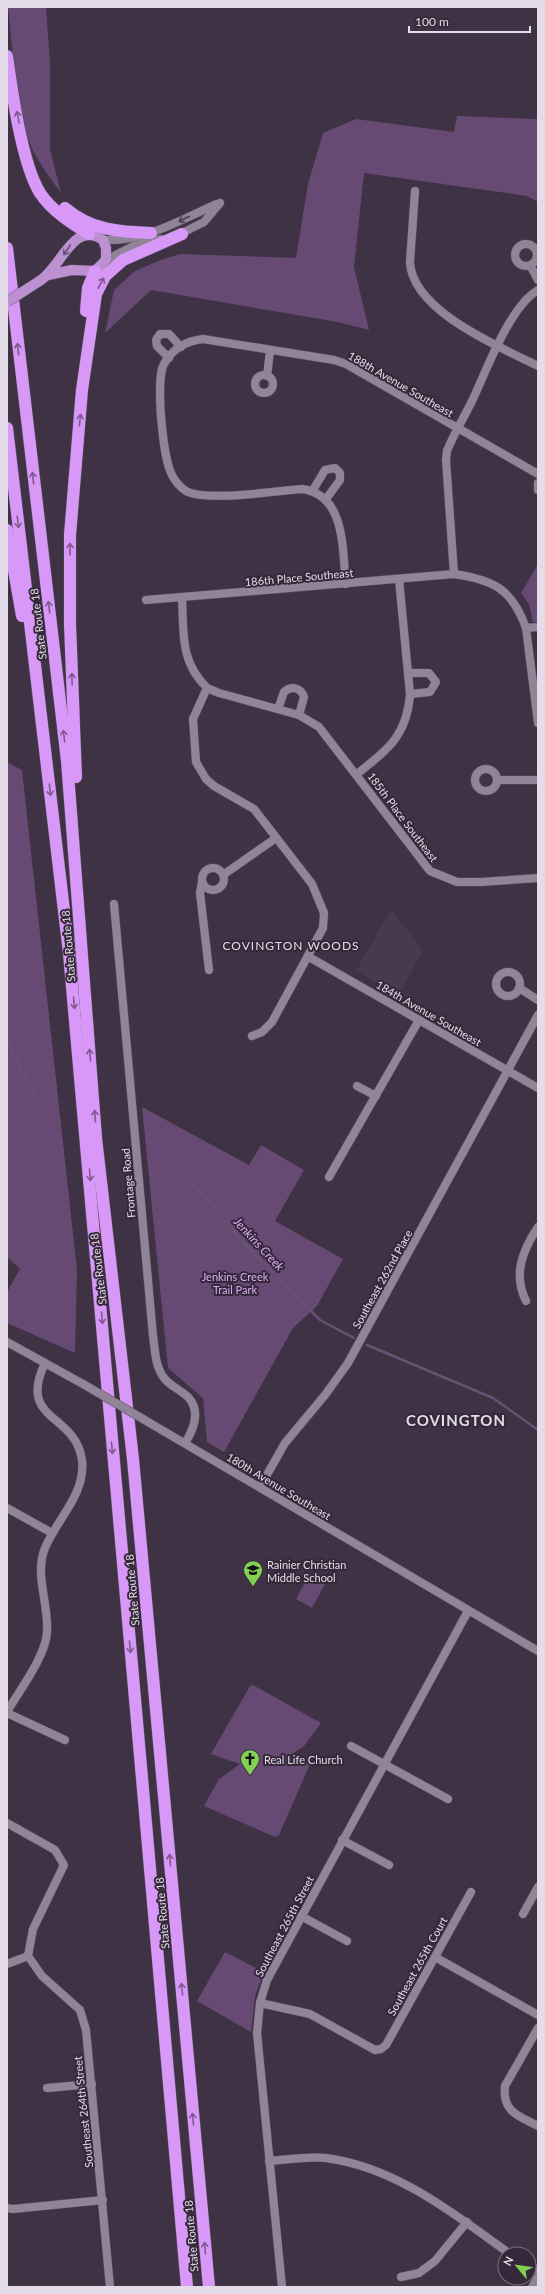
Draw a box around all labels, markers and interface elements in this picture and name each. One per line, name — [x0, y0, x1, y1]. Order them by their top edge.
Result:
scale bar — [409, 8, 530, 34]
text: 100 m — [415, 14, 449, 29]
one-way arrow — [14, 111, 22, 124]
one-way arrow — [178, 216, 190, 224]
one-way arrow — [62, 244, 70, 256]
one-way arrow — [98, 277, 106, 289]
one-way arrow — [15, 343, 22, 356]
street label: 188th Avenue Southeast — [346, 349, 456, 419]
one-way arrow — [76, 414, 83, 427]
one-way arrow — [30, 472, 37, 485]
one-way arrow — [14, 515, 22, 528]
one-way arrow — [66, 543, 74, 556]
street label: 186th Place Southeast — [244, 566, 354, 588]
street label: State Route 18 — [27, 588, 49, 660]
one-way arrow — [45, 601, 52, 614]
one-way arrow — [69, 673, 76, 686]
one-way arrow — [60, 730, 68, 743]
street label: 185th Place Southeast — [365, 770, 441, 864]
one-way arrow — [46, 783, 54, 796]
street label: State Route 18 — [58, 910, 78, 982]
district label: COVINGTON WOODS — [222, 938, 360, 953]
street label: 184th Avenue Southeast — [374, 978, 484, 1048]
one-way arrow — [70, 996, 78, 1009]
one-way arrow — [86, 1049, 93, 1062]
one-way arrow — [91, 1110, 98, 1123]
street label: Frontage Road — [118, 1148, 138, 1218]
one-way arrow — [86, 1168, 93, 1181]
water label: Jenkins Creek — [230, 1213, 288, 1274]
street label: Southeast 262nd Place — [349, 1227, 415, 1331]
street label: State Route 18 — [87, 1233, 109, 1305]
park label: Jenkins Creek Trail Park — [202, 1270, 269, 1296]
one-way arrow — [98, 1312, 105, 1325]
district label: COVINGTON — [406, 1411, 506, 1429]
one-way arrow — [109, 1441, 116, 1454]
street label: 180th Avenue Southeast — [225, 1450, 334, 1522]
street label: State Route 18 — [122, 1554, 142, 1626]
place label: Rainier Christian Middle School — [267, 1558, 346, 1584]
school or university icon: Rainier Christian Middle School — [242, 1559, 264, 1587]
one-way arrow — [126, 1640, 134, 1653]
church icon: Real Life Church — [239, 1748, 261, 1776]
place label: Real Life Church — [264, 1753, 343, 1766]
one-way arrow — [166, 1854, 174, 1867]
street label: Southeast 265th Street — [252, 1873, 316, 1979]
street label: State Route 18 — [152, 1877, 172, 1949]
street label: Southeast 265th Court — [384, 1914, 450, 2018]
one-way arrow — [178, 1983, 185, 1996]
street label: Southeast 264th Street — [71, 2055, 95, 2168]
one-way arrow — [189, 2113, 197, 2126]
street label: State Route 18 — [181, 2200, 201, 2272]
one-way arrow — [201, 2242, 209, 2255]
north arrow — [497, 2246, 537, 2286]
text: N — [500, 2254, 516, 2268]

